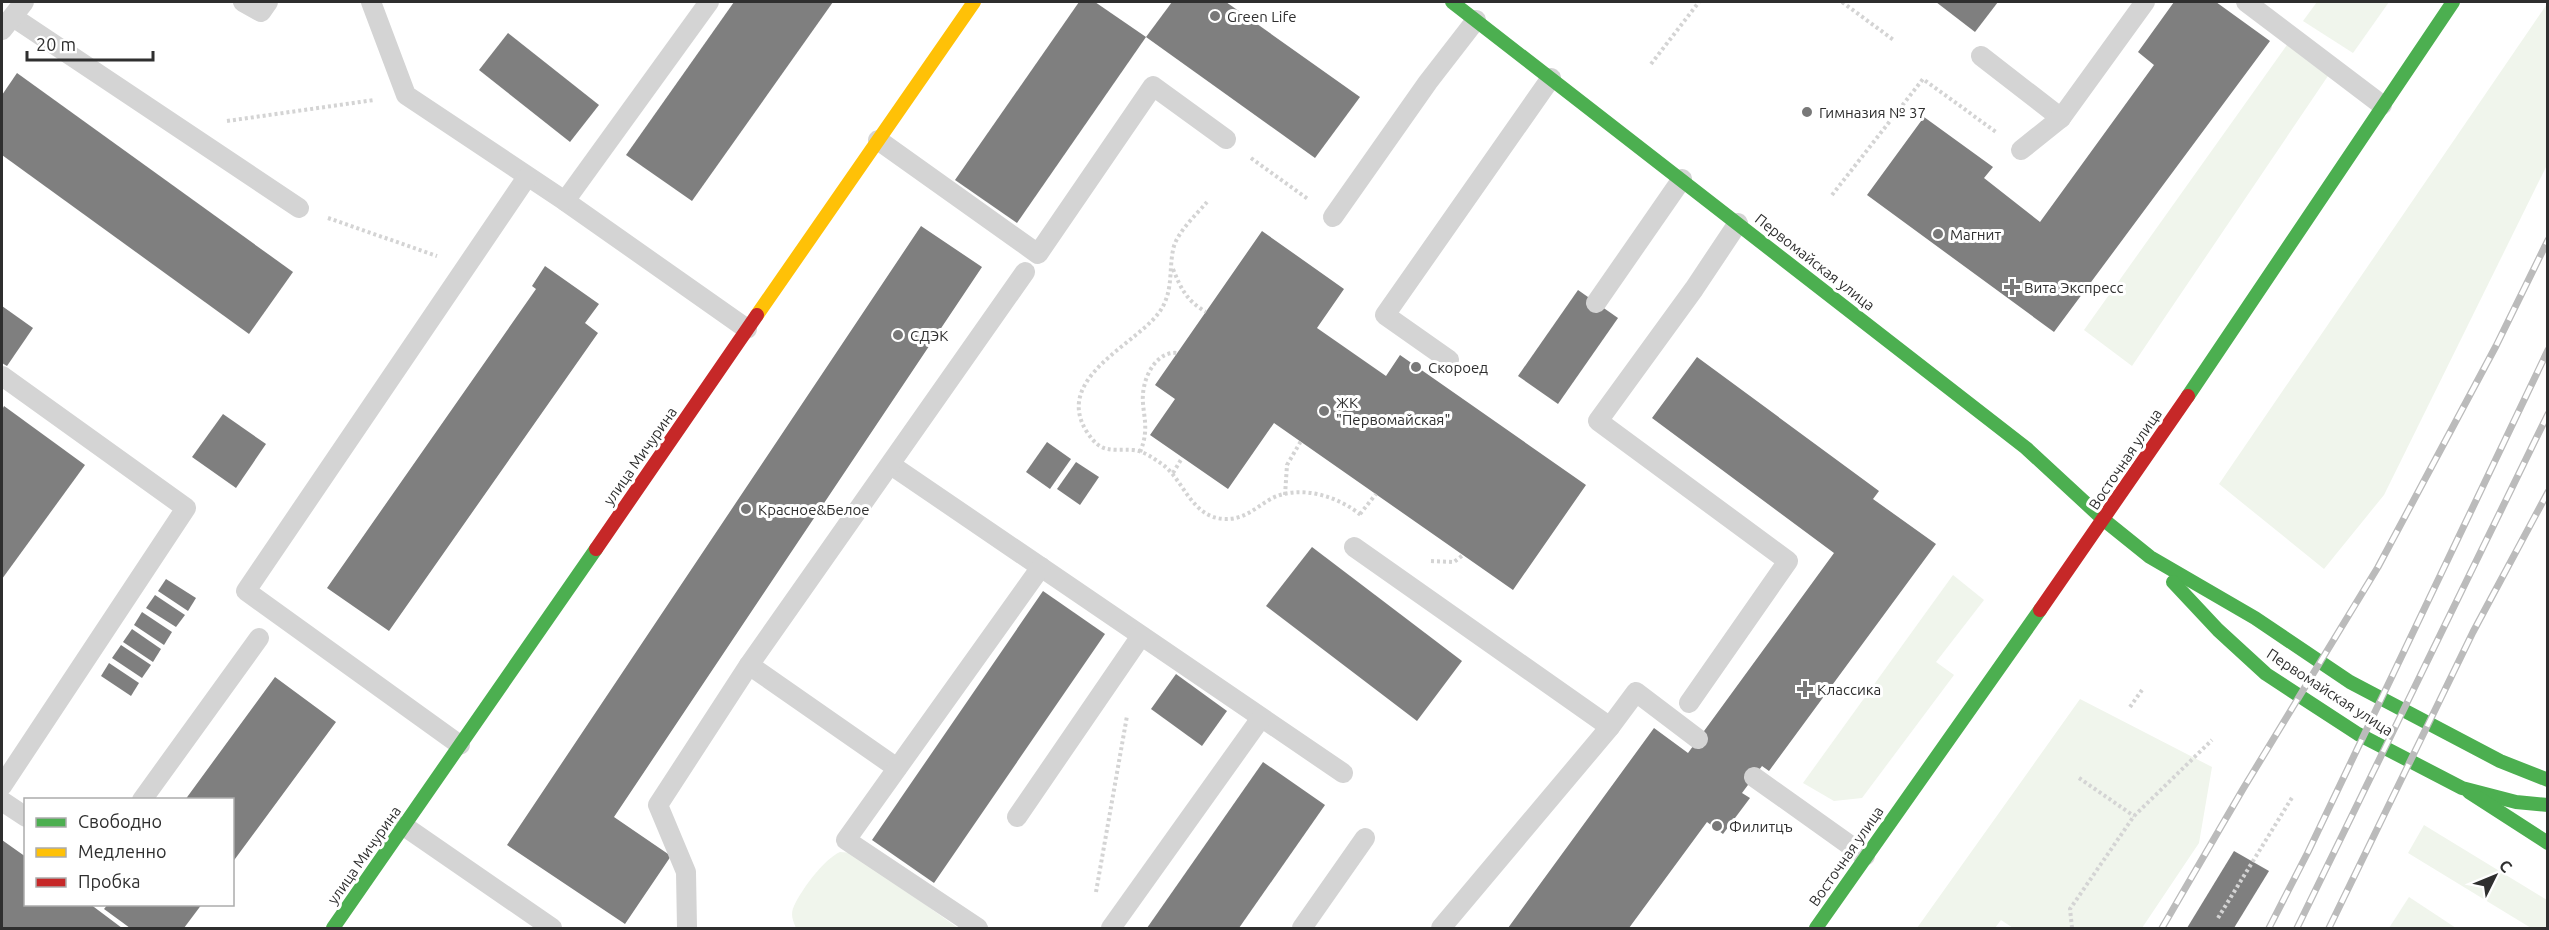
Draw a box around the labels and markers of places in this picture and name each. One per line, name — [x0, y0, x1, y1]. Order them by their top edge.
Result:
place label: Green Life — [1227, 8, 1296, 25]
marker: Green Life — [1208, 9, 1222, 23]
place label: Гимназия № 37 — [1819, 104, 1926, 121]
marker: Гимназия № 37 — [1800, 105, 1814, 119]
place label: Магнит — [1950, 226, 2001, 243]
marker: Магнит — [1931, 227, 1945, 241]
place label: Вита Экспресс — [2024, 279, 2124, 296]
marker: Вита Экспресс — [2005, 280, 2019, 294]
place label: СДЭК — [910, 327, 948, 344]
marker: СДЭК — [891, 328, 905, 342]
place label: Скороед — [1428, 359, 1488, 376]
marker: Скороед — [1409, 360, 1423, 374]
place label: ЖК "Первомайская" — [1336, 394, 1450, 428]
marker: ЖК "Первомайская" — [1317, 404, 1331, 418]
place label: Красное&Белое — [758, 501, 870, 518]
marker: Красное&Белое — [739, 502, 753, 516]
place label: Классика — [1817, 681, 1881, 698]
marker: Классика — [1798, 682, 1812, 696]
place label: Филитцъ — [1729, 818, 1793, 835]
marker: Филитцъ — [1710, 819, 1724, 833]

